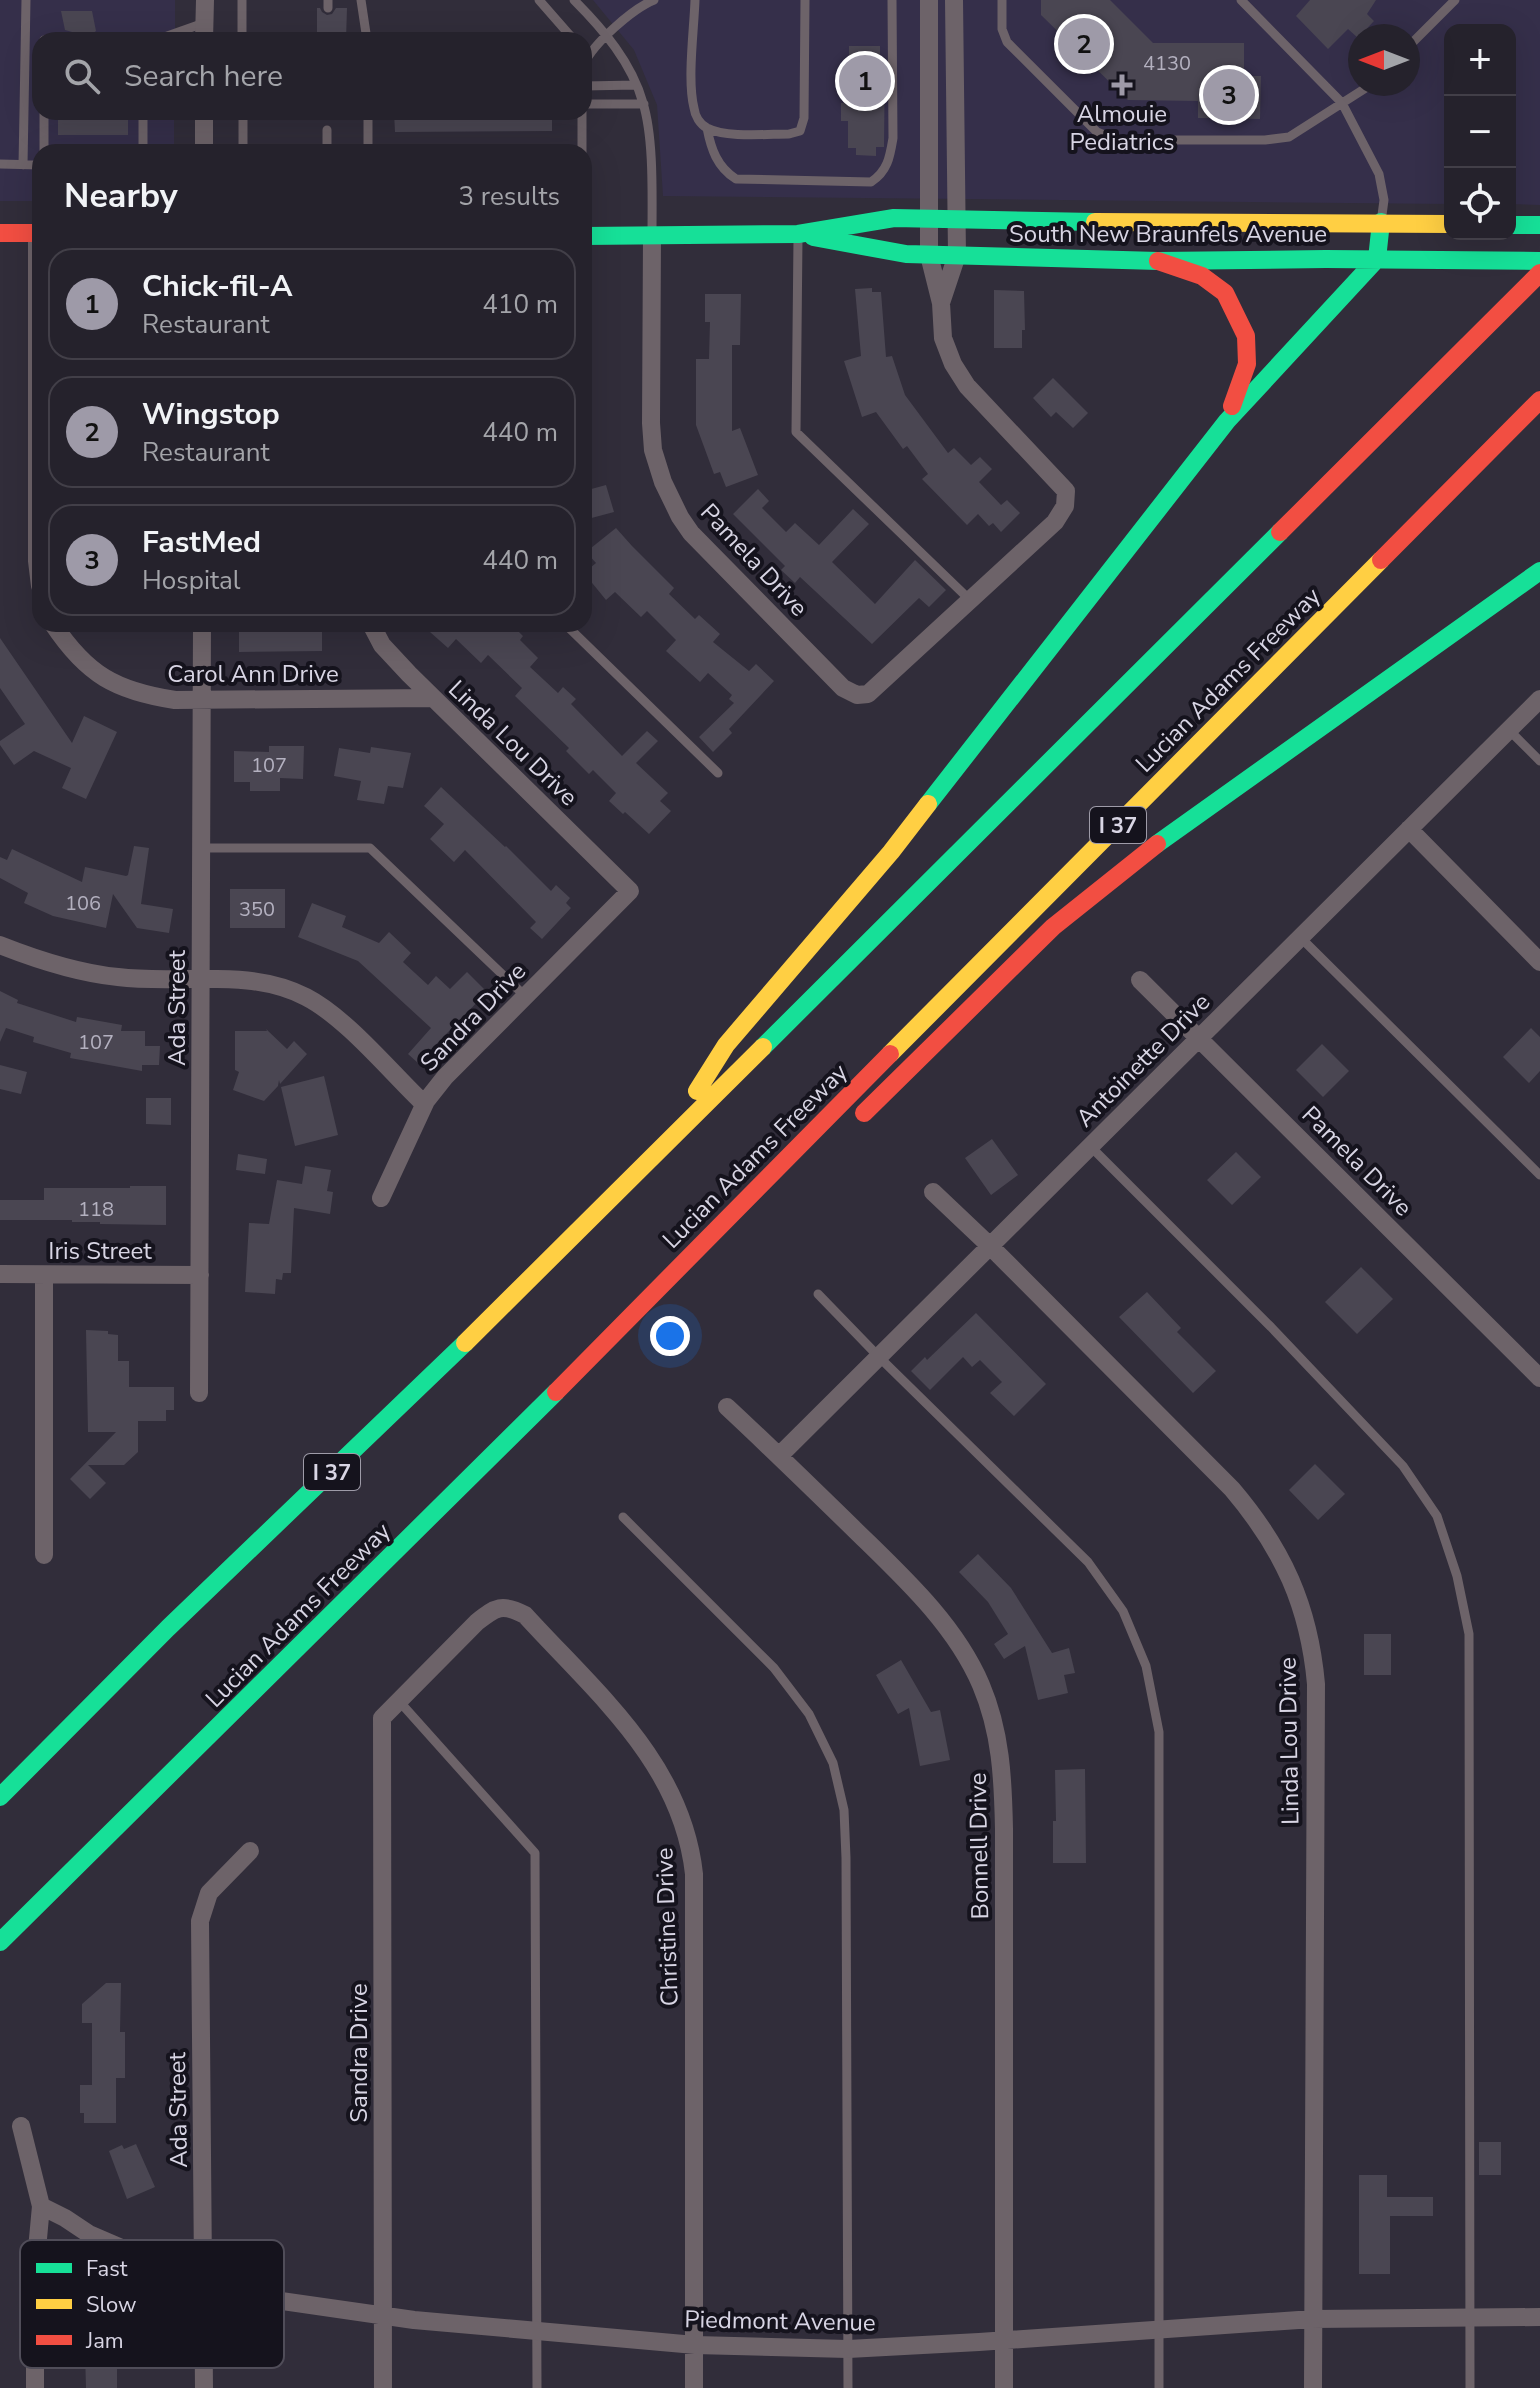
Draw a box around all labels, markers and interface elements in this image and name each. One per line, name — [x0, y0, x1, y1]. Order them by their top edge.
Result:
pin: 2 — [1058, 14, 1110, 74]
north arrow — [1348, 24, 1420, 96]
map controls — [1444, 24, 1516, 240]
button: + — [1444, 24, 1516, 96]
search box — [32, 32, 592, 120]
house number: 4130 — [1143, 50, 1191, 77]
pin: 1 — [839, 51, 891, 111]
icon: search — [60, 54, 104, 98]
text: Search here — [124, 56, 283, 97]
pin: 3 — [1203, 65, 1255, 125]
marker: Almouie Pediatrics — [1111, 74, 1133, 96]
button: − — [1444, 96, 1516, 168]
place label: Almouie Pediatrics — [1070, 98, 1174, 158]
button: locate — [1444, 168, 1516, 240]
text: Nearby — [64, 173, 178, 219]
text: 3 results — [459, 179, 560, 214]
street label: South New Braunfels Avenue — [1009, 218, 1327, 250]
text: Chick-fil-A — [142, 266, 293, 307]
text: 1 — [84, 287, 100, 322]
text: 410 m — [482, 287, 558, 322]
text: Restaurant — [142, 307, 270, 342]
text: Wingstop — [142, 394, 280, 435]
text: 2 — [84, 415, 100, 450]
text: 440 m — [482, 415, 558, 450]
text: Restaurant — [142, 435, 270, 470]
street label: Pamela Drive — [693, 497, 815, 623]
text: FastMed — [142, 522, 261, 563]
text: 3 — [84, 543, 100, 578]
text: 440 m — [482, 543, 558, 578]
text: Hospital — [142, 563, 241, 598]
street label: Lucian Adams Freeway — [1129, 580, 1328, 779]
street label: Carol Ann Drive — [167, 658, 339, 690]
street label: Linda Lou Drive — [441, 673, 585, 813]
house number: 107 — [251, 752, 287, 779]
road number: I 37 — [1090, 807, 1146, 843]
house number: 106 — [65, 890, 101, 917]
house number: 350 — [239, 896, 275, 923]
street label: Ada Street — [161, 950, 193, 1066]
street label: Sandra Drive — [413, 956, 533, 1078]
street label: Antoinette Drive — [1069, 986, 1217, 1134]
house number: 107 — [78, 1029, 114, 1056]
street label: Lucian Adams Freeway — [656, 1056, 855, 1255]
street label: Pamela Drive — [1295, 1099, 1419, 1223]
house number: 118 — [78, 1196, 114, 1223]
street label: Iris Street — [48, 1235, 152, 1267]
your location — [650, 1316, 690, 1356]
road number: I 37 — [304, 1454, 360, 1490]
street label: Lucian Adams Freeway — [199, 1515, 398, 1714]
street label: Linda Lou Drive — [1272, 1657, 1306, 1825]
street label: Bonnell Drive — [962, 1772, 996, 1920]
street label: Christine Drive — [648, 1847, 686, 2007]
street label: Sandra Drive — [343, 1983, 375, 2123]
street label: Ada Street — [161, 2051, 195, 2168]
legend — [20, 2240, 284, 2368]
text: Fast — [86, 2254, 128, 2284]
text: Slow — [86, 2290, 137, 2320]
street label: Piedmont Avenue — [684, 2303, 876, 2339]
text: Jam — [85, 2326, 124, 2356]

